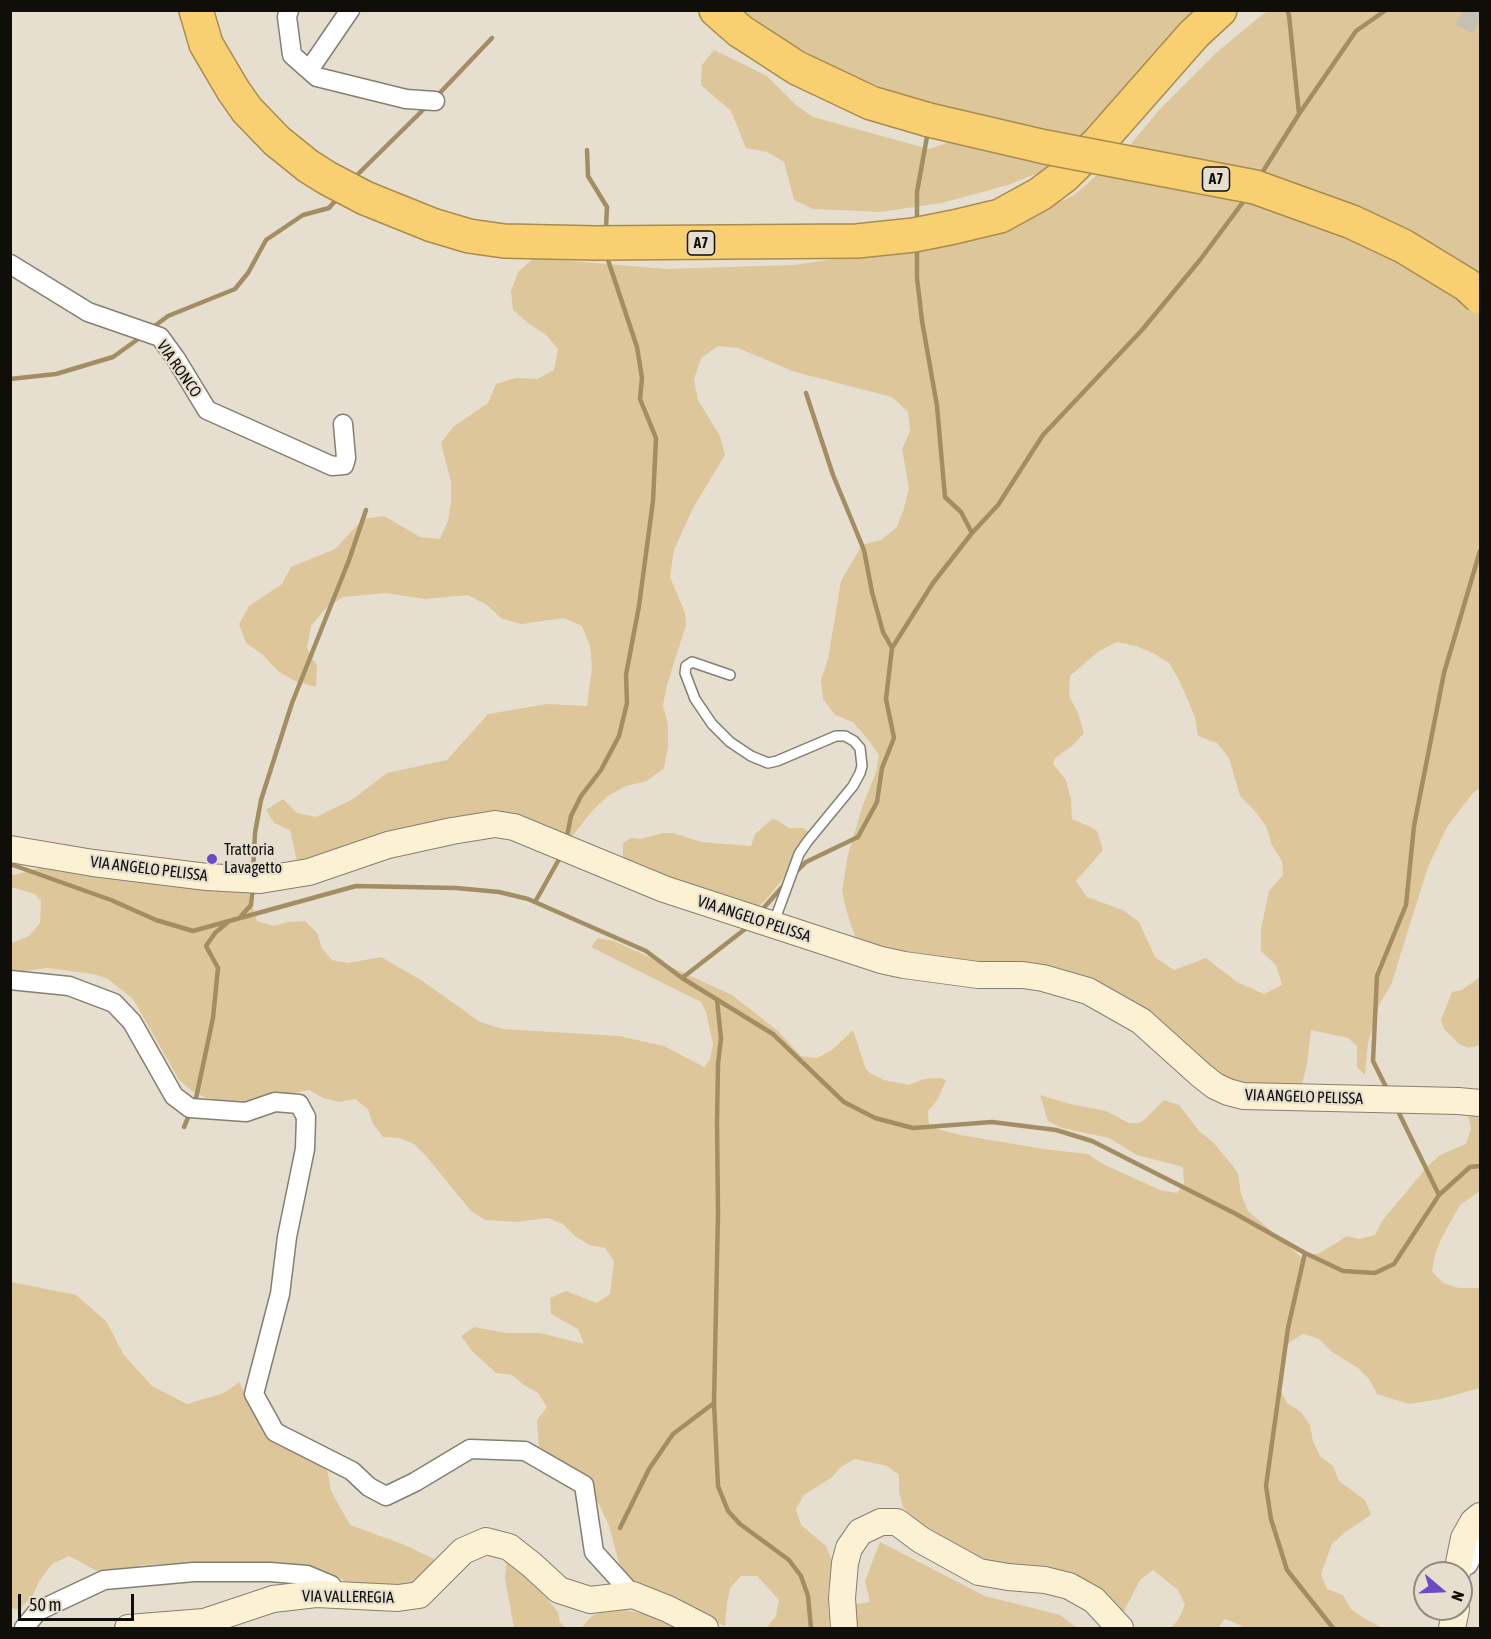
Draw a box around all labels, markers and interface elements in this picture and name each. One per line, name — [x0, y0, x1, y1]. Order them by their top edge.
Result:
road number: A7 — [1202, 167, 1230, 191]
road number: A7 — [688, 231, 714, 255]
street label: VIA RONCO — [153, 337, 205, 401]
place label: Trattoria Lavagetto — [224, 840, 282, 878]
street label: VIA ANGELO PELISSA — [89, 852, 209, 886]
marker: Trattoria Lavagetto — [205, 852, 219, 866]
street label: VIA ANGELO PELISSA — [695, 892, 813, 946]
street label: VIA ANGELO PELISSA — [1245, 1085, 1363, 1109]
north arrow — [1413, 1561, 1473, 1621]
scale bar — [21, 1582, 136, 1620]
street label: VIA VALLEREGIA — [302, 1587, 394, 1607]
text: N — [1448, 1589, 1468, 1604]
text: 50 m — [29, 1594, 61, 1615]

